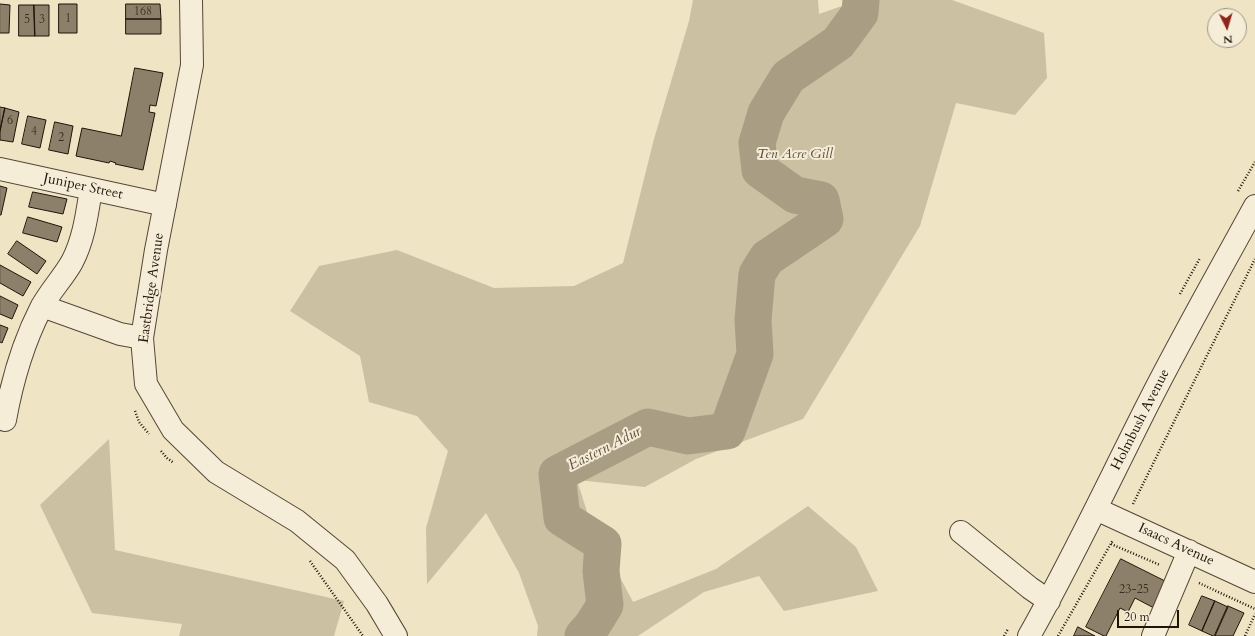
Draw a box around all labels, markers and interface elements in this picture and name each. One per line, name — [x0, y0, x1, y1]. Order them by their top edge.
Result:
house number: 168 — [134, 5, 152, 19]
north arrow — [1207, 8, 1247, 48]
house number: 1 — [65, 12, 71, 26]
house number: 5 — [24, 13, 30, 27]
house number: 3 — [39, 13, 45, 27]
text: N — [1223, 32, 1233, 47]
house number: 6 — [7, 114, 13, 128]
house number: 4 — [31, 125, 37, 139]
house number: 2 — [58, 131, 64, 145]
park label: Ten Acre Gill — [757, 147, 833, 163]
street label: Juniper Street — [42, 170, 124, 204]
street label: Eastbridge Avenue — [136, 232, 168, 344]
street label: Holmbush Avenue — [1108, 367, 1174, 473]
water label: Eastern Adur — [566, 423, 644, 475]
street label: Isaacs Avenue — [1135, 520, 1217, 570]
house number: 23-25 — [1119, 583, 1149, 597]
scale bar — [1119, 602, 1181, 628]
text: 20 m — [1124, 609, 1150, 625]

